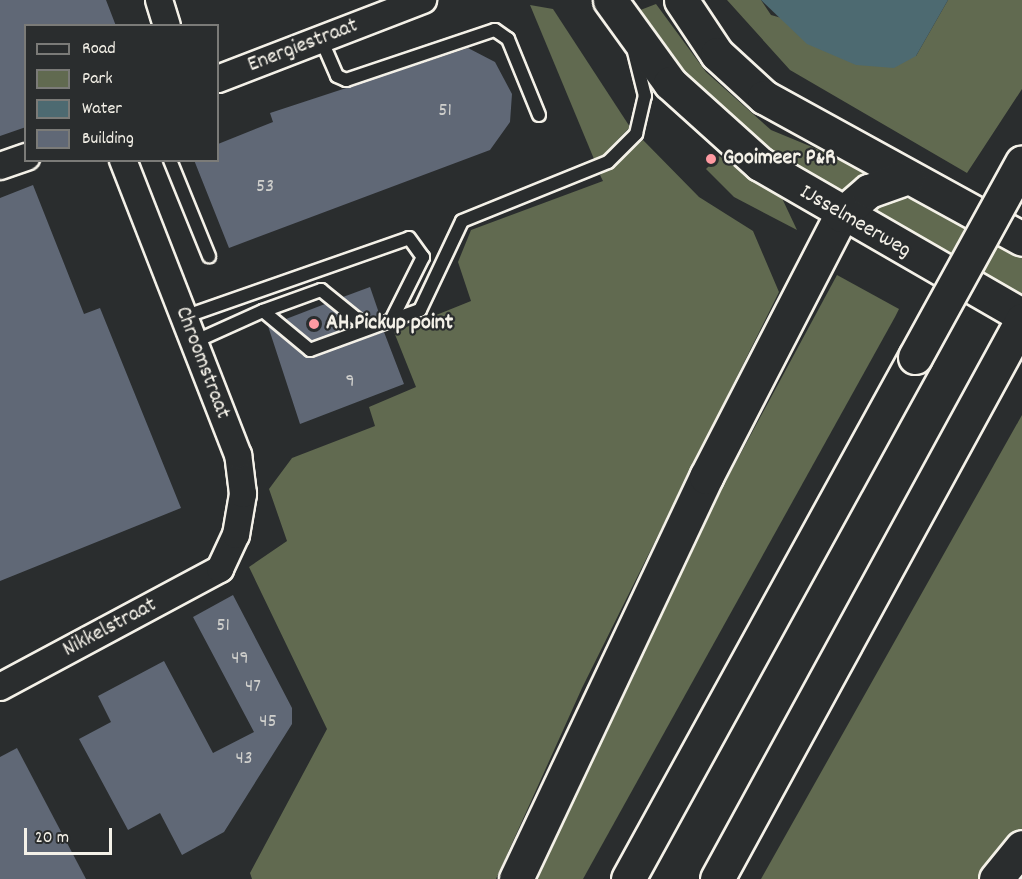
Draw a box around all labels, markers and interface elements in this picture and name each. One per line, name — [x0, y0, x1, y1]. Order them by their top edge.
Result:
street label: Energiestraat — [244, 13, 362, 79]
legend — [24, 24, 219, 162]
text: Road — [82, 37, 116, 62]
text: Park — [82, 67, 113, 92]
text: Water — [82, 97, 122, 122]
house number: 51 — [438, 99, 452, 123]
text: Building — [82, 127, 134, 152]
place label: Gooimeer P&R — [723, 146, 836, 172]
marker: Gooimeer P&R — [704, 152, 718, 166]
house number: 53 — [256, 175, 274, 199]
street label: IJsselmeerweg — [795, 179, 915, 265]
street label: Chroomstraat — [169, 303, 235, 423]
place label: AH Pickup point — [326, 311, 453, 337]
marker: AH Pickup point — [307, 317, 321, 331]
house number: 9 — [345, 370, 355, 394]
street label: Nikkelstraat — [59, 592, 161, 664]
house number: 51 — [216, 614, 230, 638]
house number: 49 — [231, 647, 249, 671]
house number: 47 — [245, 675, 261, 699]
house number: 45 — [259, 710, 277, 734]
house number: 43 — [235, 747, 253, 771]
scale bar — [27, 816, 116, 854]
text: 20 m — [35, 826, 69, 851]

